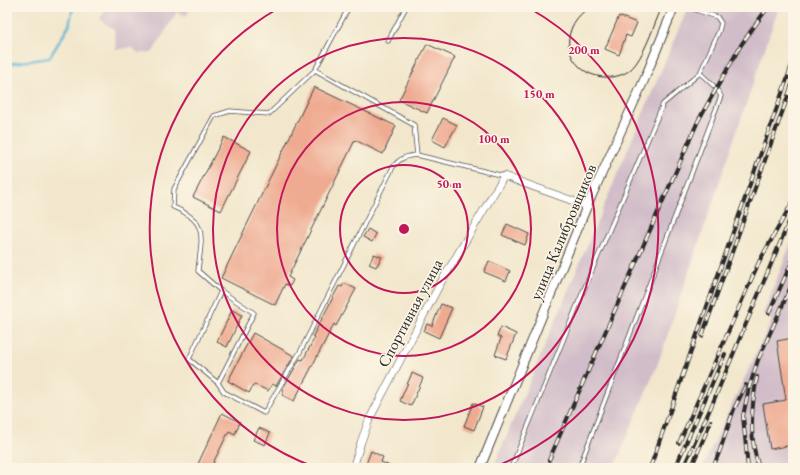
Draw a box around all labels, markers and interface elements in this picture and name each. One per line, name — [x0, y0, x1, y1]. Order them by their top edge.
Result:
text: 200 m — [568, 42, 600, 58]
text: 150 m — [523, 86, 555, 102]
text: 100 m — [478, 131, 510, 147]
street label: улица Калибровщиков — [525, 161, 601, 303]
text: 50 m — [436, 176, 462, 192]
centre of rings — [397, 222, 411, 236]
street label: Спортивная улица — [373, 255, 448, 371]

